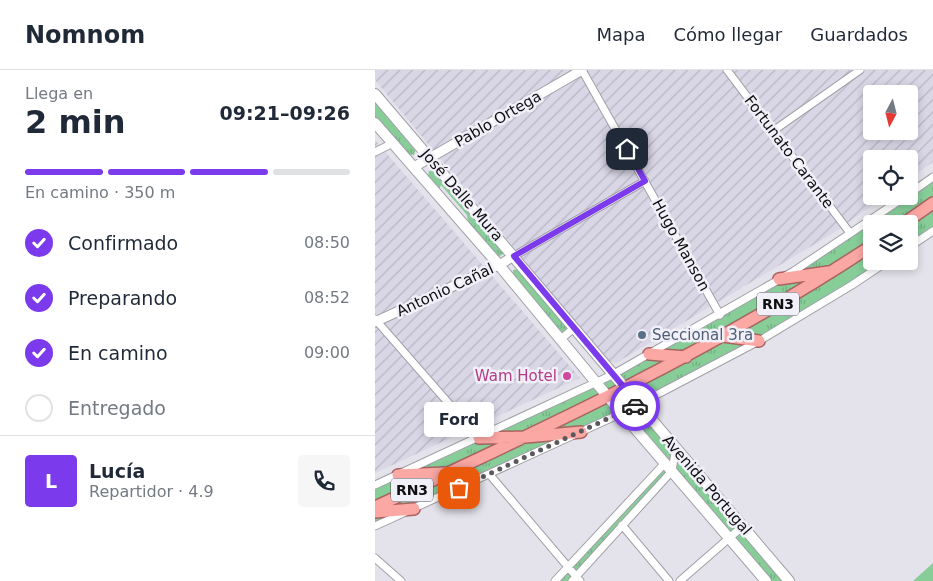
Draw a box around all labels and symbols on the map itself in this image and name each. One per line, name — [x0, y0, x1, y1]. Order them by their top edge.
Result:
north arrow — [863, 85, 917, 140]
street label: Pablo Ortega — [451, 87, 545, 151]
street label: Fortunato Carante — [741, 92, 837, 212]
pin — [606, 128, 648, 170]
street label: José Dalle Mura — [416, 144, 507, 245]
street label: Hugo Manson — [648, 196, 714, 294]
street label: Antonio Cañal — [394, 260, 496, 320]
road number: RN3 — [757, 292, 799, 315]
place label: Seccional 3ra — [652, 326, 753, 344]
marker: Seccional 3ra — [636, 329, 648, 341]
place label: Wam Hotel — [475, 367, 557, 385]
marker: Wam Hotel — [561, 370, 573, 382]
courier — [610, 381, 660, 431]
callout: Ford — [424, 403, 494, 438]
street label: Avenida Portugal — [659, 431, 755, 539]
pin — [438, 467, 480, 509]
road number: RN3 — [391, 478, 433, 502]

